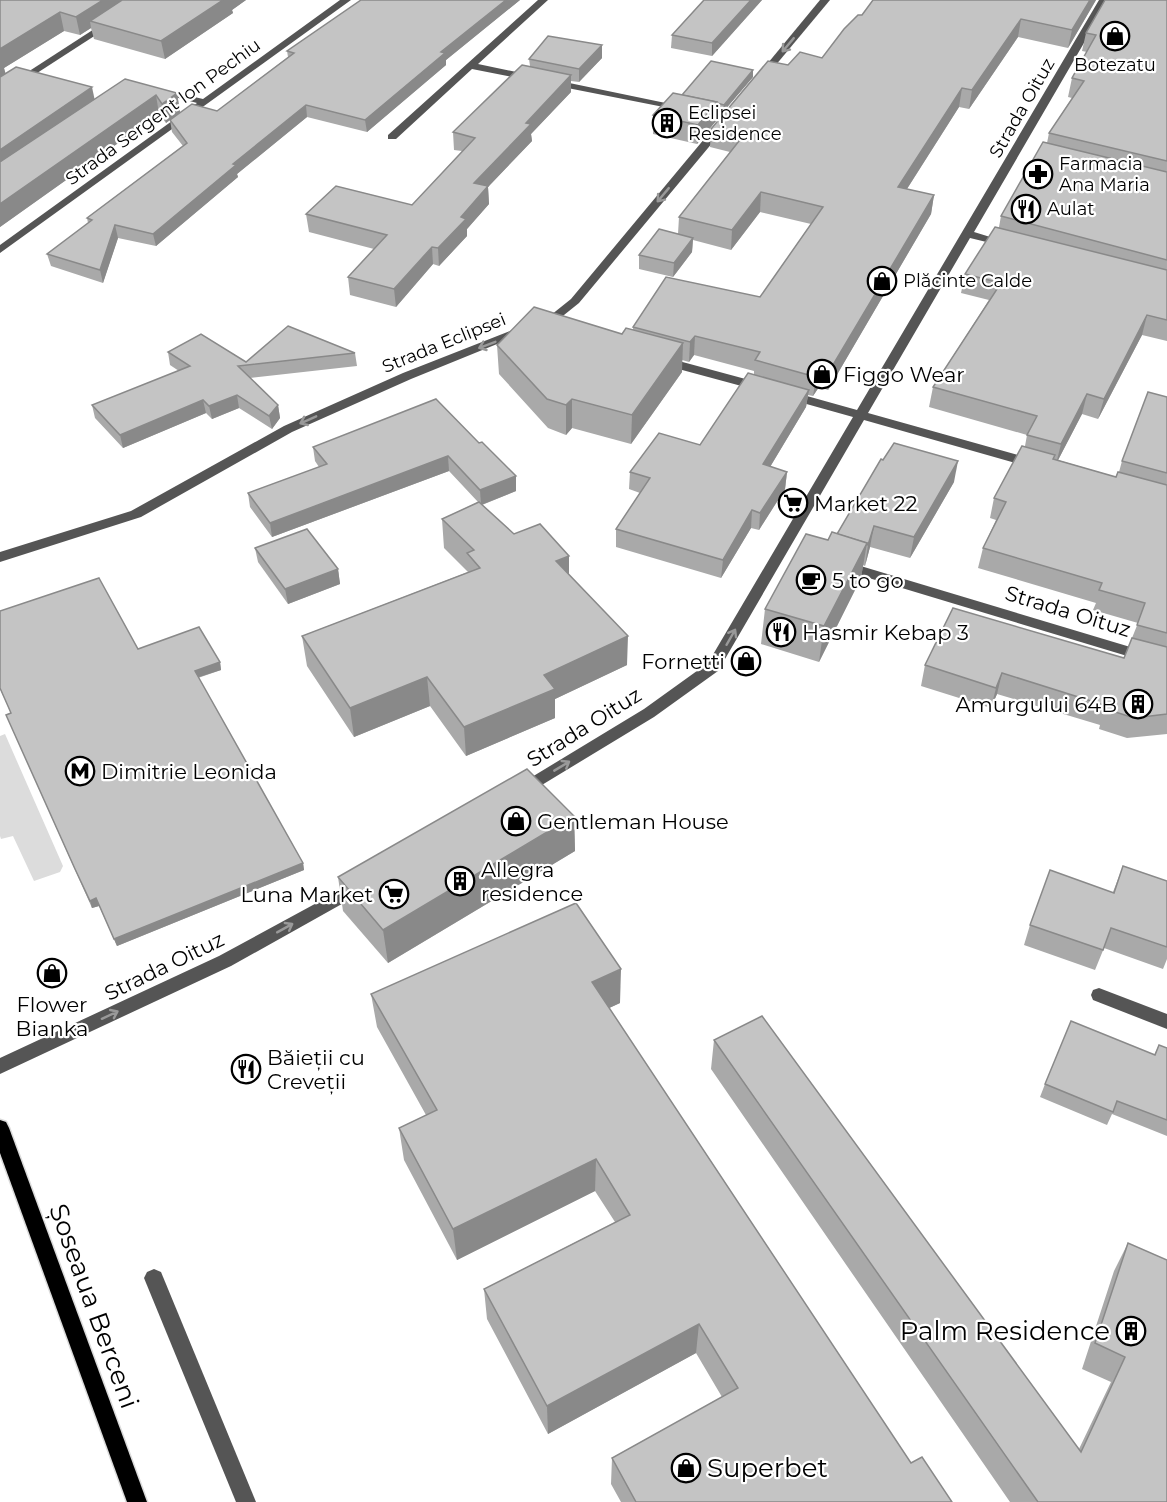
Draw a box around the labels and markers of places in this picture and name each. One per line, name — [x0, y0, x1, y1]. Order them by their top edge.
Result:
shop icon: Botezatu — [1099, 20, 1131, 52]
place label: Botezatu — [1074, 54, 1156, 76]
place label: Eclipsei Residence — [688, 102, 782, 145]
building icon: Eclipsei Residence — [651, 107, 683, 139]
place label: Farmacia Ana Maria — [1059, 153, 1150, 196]
pharmacy icon: Farmacia Ana Maria — [1022, 158, 1054, 190]
restaurant icon: Aulat — [1010, 193, 1042, 225]
place label: Aulat — [1047, 198, 1095, 220]
shop icon: Plăcinte Calde — [866, 265, 898, 297]
place label: Plăcinte Calde — [903, 270, 1032, 292]
shop icon: Figgo Wear — [806, 358, 838, 390]
place label: Figgo Wear — [843, 362, 965, 387]
supermarket icon: Market 22 — [777, 487, 809, 519]
place label: Market 22 — [814, 491, 917, 516]
cafe icon: 5 to go — [795, 564, 827, 596]
place label: 5 to go — [832, 568, 904, 593]
restaurant icon: Hasmir Kebap 3 — [765, 616, 797, 648]
place label: Hasmir Kebap 3 — [802, 620, 969, 645]
shop icon: Fornetti — [730, 645, 762, 677]
place label: Fornetti — [641, 649, 725, 674]
building icon: Amurgului 64B — [1122, 688, 1154, 720]
place label: Amurgului 64B — [955, 692, 1117, 717]
metro station icon: Dimitrie Leonida — [64, 755, 96, 787]
place label: Dimitrie Leonida — [101, 759, 277, 784]
shop icon: Gentleman House — [500, 805, 532, 837]
place label: Gentleman House — [537, 809, 729, 834]
place label: Allegra residence — [481, 857, 583, 906]
building icon: Allegra residence — [444, 865, 476, 897]
supermarket icon: Luna Market — [378, 878, 410, 910]
place label: Luna Market — [241, 882, 373, 907]
shop icon: Flower Bianka — [36, 957, 68, 989]
place label: Flower Bianka — [16, 992, 88, 1041]
place label: Băieții cu Creveții — [267, 1045, 365, 1095]
restaurant icon: Băieții cu Creveții — [230, 1053, 262, 1085]
place label: Palm Residence — [900, 1315, 1110, 1347]
building icon: Palm Residence — [1115, 1315, 1147, 1347]
shop icon: Superbet — [670, 1452, 702, 1484]
place label: Superbet — [707, 1452, 828, 1484]

